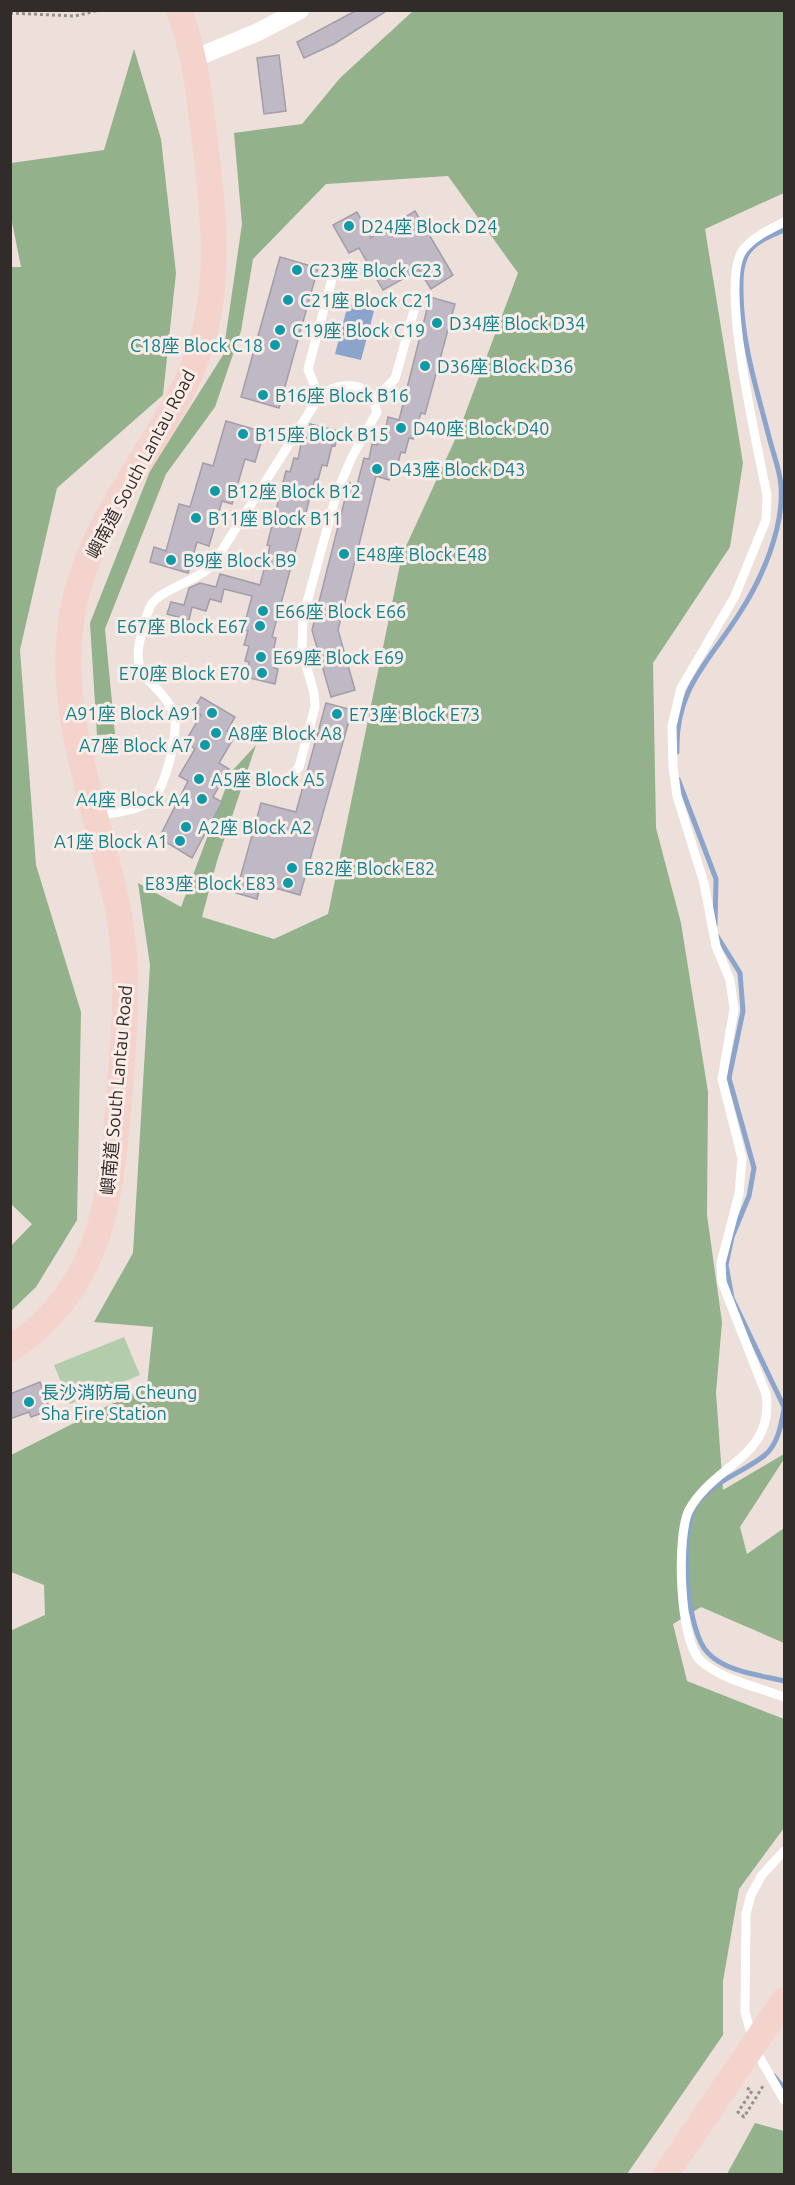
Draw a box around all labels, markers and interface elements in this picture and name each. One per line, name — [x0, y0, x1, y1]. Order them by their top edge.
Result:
place label: D24座 Block D24 — [361, 216, 497, 236]
marker: D24座 Block D24 — [342, 219, 356, 233]
place label: C23座 Block C23 — [309, 260, 442, 280]
marker: C23座 Block C23 — [290, 263, 304, 277]
place label: C21座 Block C21 — [300, 290, 433, 310]
marker: C21座 Block C21 — [281, 293, 295, 307]
place label: D34座 Block D34 — [449, 313, 585, 333]
marker: D34座 Block D34 — [430, 316, 444, 330]
place label: C19座 Block C19 — [292, 320, 425, 340]
marker: C19座 Block C19 — [273, 323, 287, 337]
place label: C18座 Block C18 — [130, 335, 263, 355]
marker: C18座 Block C18 — [268, 338, 282, 352]
place label: D36座 Block D36 — [437, 356, 573, 376]
marker: D36座 Block D36 — [418, 359, 432, 373]
street label: 嶼南道 South Lantau Road — [82, 366, 198, 562]
place label: B16座 Block B16 — [275, 385, 409, 405]
marker: B16座 Block B16 — [256, 388, 270, 402]
place label: D40座 Block D40 — [413, 418, 549, 438]
marker: D40座 Block D40 — [394, 421, 408, 435]
place label: B15座 Block B15 — [255, 424, 389, 444]
marker: B15座 Block B15 — [236, 427, 250, 441]
place label: D43座 Block D43 — [389, 459, 525, 479]
marker: D43座 Block D43 — [370, 462, 384, 476]
place label: B12座 Block B12 — [227, 481, 361, 501]
marker: B12座 Block B12 — [208, 484, 222, 498]
place label: B11座 Block B11 — [208, 508, 342, 528]
marker: B11座 Block B11 — [189, 511, 203, 525]
place label: E48座 Block E48 — [356, 544, 487, 564]
marker: E48座 Block E48 — [337, 547, 351, 561]
place label: B9座 Block B9 — [183, 550, 297, 570]
marker: B9座 Block B9 — [164, 553, 178, 567]
place label: E66座 Block E66 — [275, 601, 406, 621]
marker: E66座 Block E66 — [256, 604, 270, 618]
place label: E67座 Block E67 — [117, 616, 248, 636]
marker: E67座 Block E67 — [253, 619, 267, 633]
place label: E69座 Block E69 — [273, 647, 404, 667]
marker: E69座 Block E69 — [254, 650, 268, 664]
place label: E70座 Block E70 — [119, 663, 250, 683]
marker: E70座 Block E70 — [255, 666, 269, 680]
place label: A91座 Block A91 — [66, 703, 200, 723]
place label: E73座 Block E73 — [349, 704, 480, 724]
marker: A91座 Block A91 — [205, 706, 219, 720]
marker: E73座 Block E73 — [330, 707, 344, 721]
place label: A8座 Block A8 — [228, 723, 342, 743]
marker: A8座 Block A8 — [209, 726, 223, 740]
place label: A7座 Block A7 — [79, 735, 193, 755]
marker: A7座 Block A7 — [198, 738, 212, 752]
place label: A5座 Block A5 — [211, 769, 325, 789]
marker: A5座 Block A5 — [192, 772, 206, 786]
place label: A4座 Block A4 — [76, 789, 190, 809]
marker: A4座 Block A4 — [195, 792, 209, 806]
place label: A2座 Block A2 — [198, 817, 312, 837]
marker: A2座 Block A2 — [179, 820, 193, 834]
place label: A1座 Block A1 — [54, 831, 168, 851]
marker: A1座 Block A1 — [173, 834, 187, 848]
place label: E82座 Block E82 — [304, 858, 435, 878]
marker: E82座 Block E82 — [285, 861, 299, 875]
place label: E83座 Block E83 — [145, 873, 276, 893]
marker: E83座 Block E83 — [281, 876, 295, 890]
street label: 嶼南道 South Lantau Road — [97, 984, 135, 1196]
place label: 長沙消防局 Cheung Sha Fire Station — [41, 1382, 197, 1423]
marker: 長沙消防局 Cheung Sha Fire Station — [22, 1395, 36, 1409]

